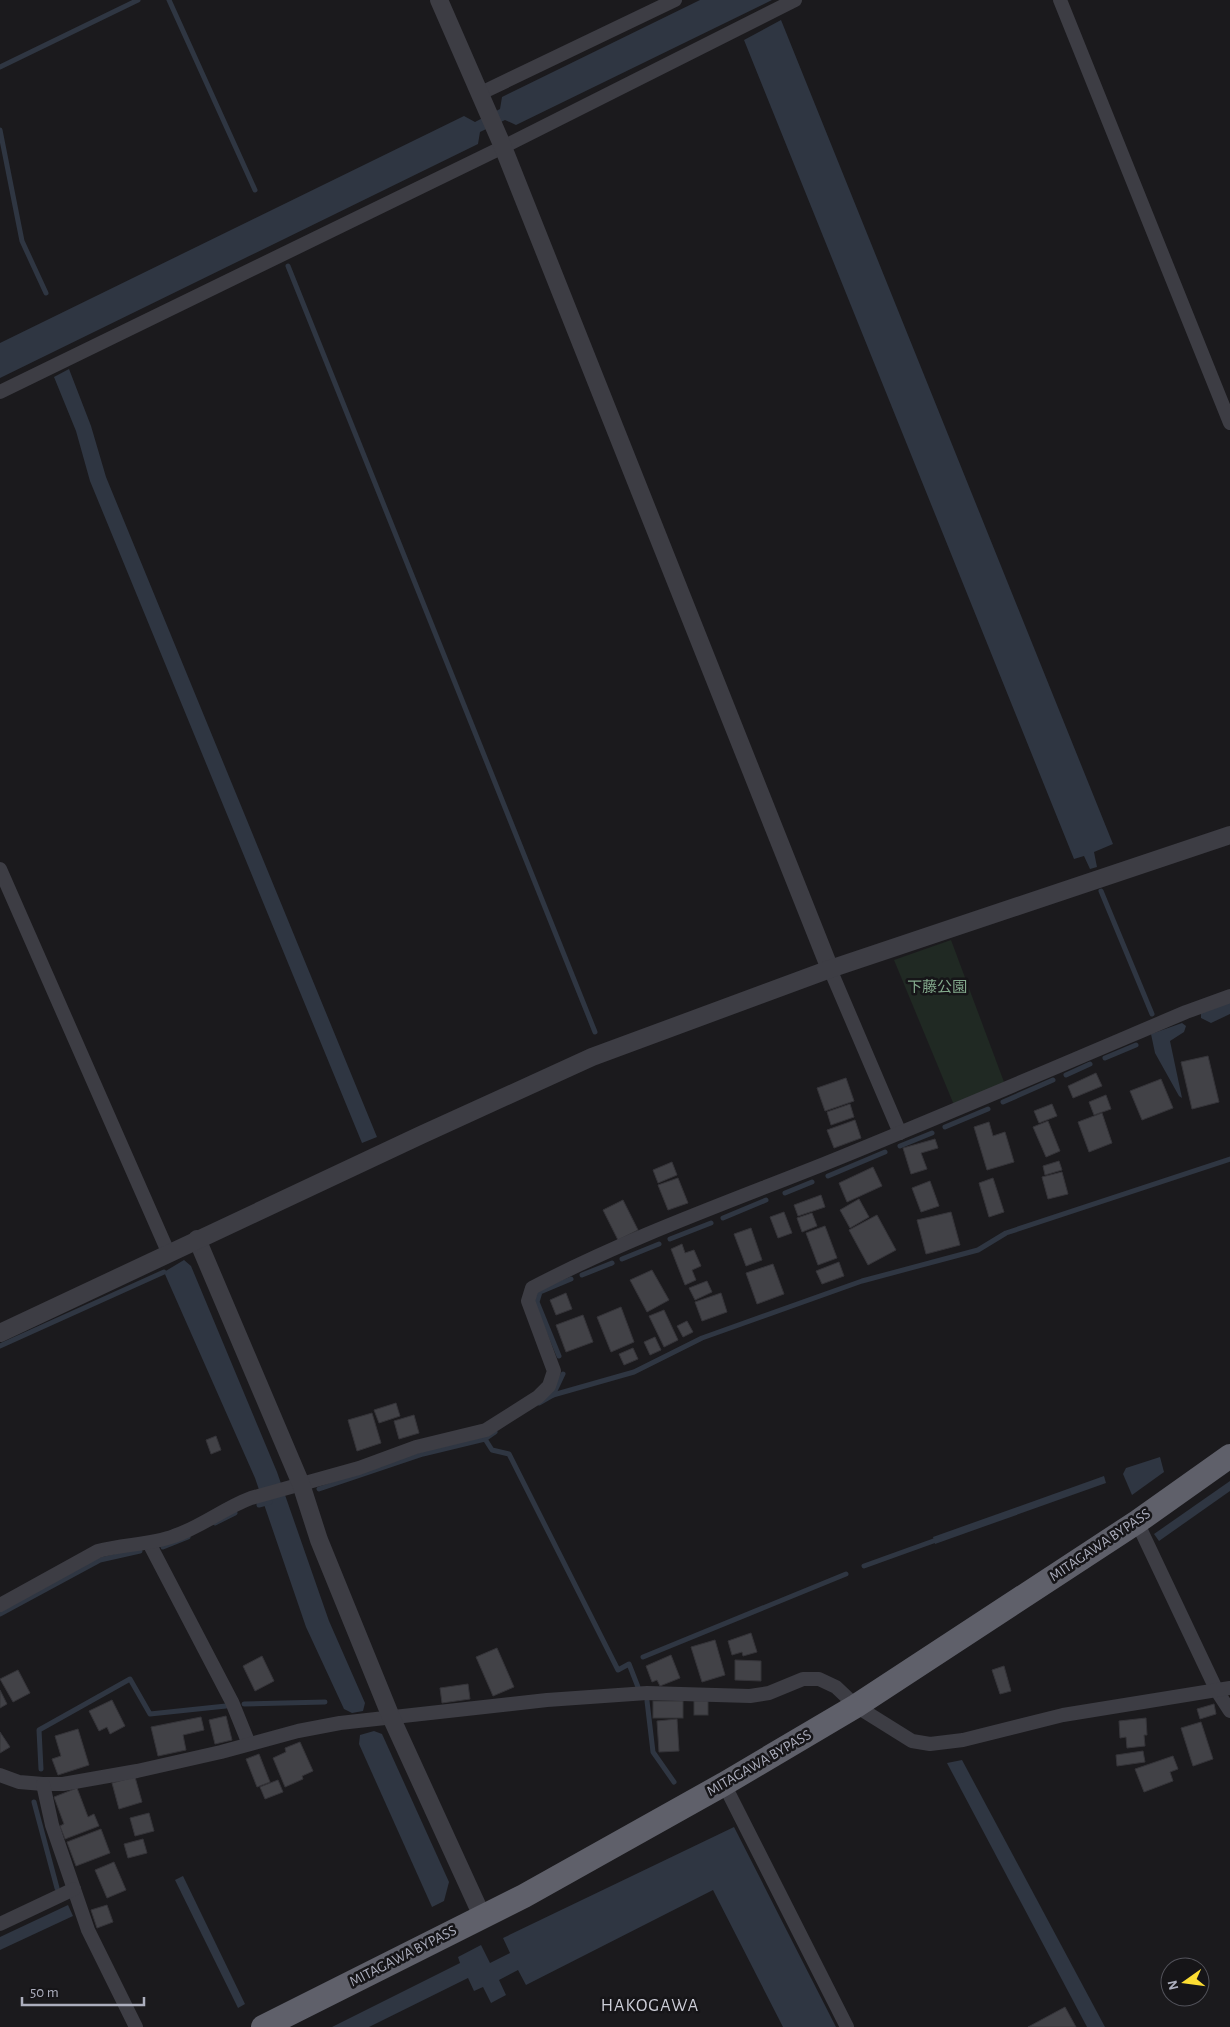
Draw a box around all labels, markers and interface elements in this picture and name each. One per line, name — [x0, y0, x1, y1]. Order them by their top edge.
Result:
park label: 下藤公園 — [907, 979, 967, 995]
street label: MITAGAWA BYPASS — [1047, 1506, 1153, 1584]
street label: MITAGAWA BYPASS — [704, 1727, 814, 1799]
street label: MITAGAWA BYPASS — [347, 1923, 459, 1989]
north arrow — [1160, 1957, 1210, 2007]
scale bar — [22, 1974, 145, 2006]
text: N — [1165, 1978, 1181, 1991]
text: 50 m — [30, 1985, 59, 2000]
district label: HAKOGAWA — [601, 1997, 699, 2015]

